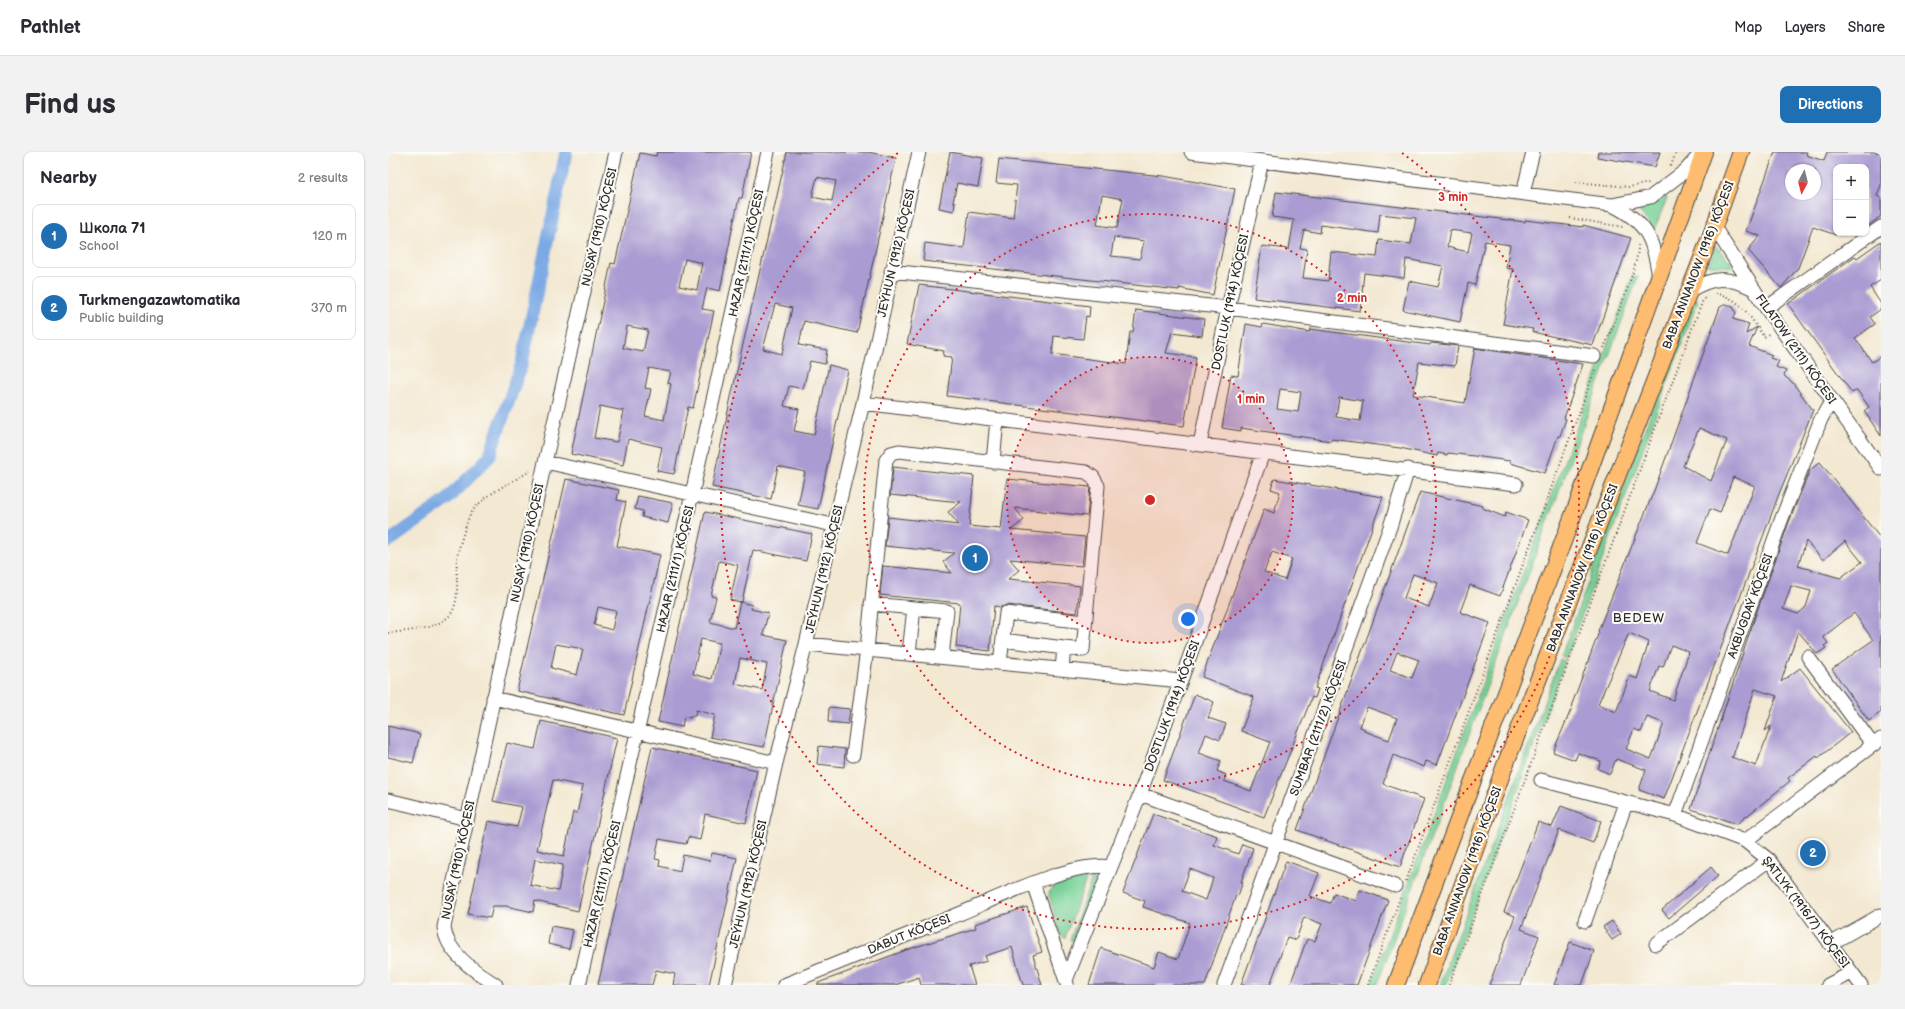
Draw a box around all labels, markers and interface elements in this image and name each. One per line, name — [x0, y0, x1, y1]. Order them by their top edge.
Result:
text: Pathlet — [20, 16, 81, 39]
text: Map — [1734, 19, 1762, 36]
text: Layers — [1784, 19, 1826, 36]
text: Share — [1848, 19, 1885, 36]
button: Directions — [1780, 86, 1881, 123]
text: Find us — [24, 88, 116, 121]
north arrow — [1785, 164, 1821, 200]
map controls — [1833, 164, 1869, 236]
button: + — [1833, 164, 1869, 200]
street label: NUSAÝ (1910) KÖÇESI — [577, 166, 620, 288]
text: Nearby — [40, 168, 97, 188]
text: 2 results — [298, 170, 348, 186]
street label: BABA ANNANOW (1916) KÖÇESI — [1658, 178, 1738, 351]
street label: JEÝHUN (1912) KÖÇESI — [872, 187, 919, 319]
street label: HAZAR (2111/1) KÖÇESI — [725, 188, 767, 318]
text: 3 min — [1438, 190, 1468, 205]
button: − — [1833, 200, 1869, 236]
text: Школа 71 — [79, 219, 146, 238]
text: 1 — [51, 228, 57, 244]
text: 120 m — [312, 228, 347, 244]
street label: DOSTLUK (1914) KÖÇESI — [1208, 232, 1252, 371]
text: School — [79, 238, 119, 254]
text: Turkmengazawtomatika — [79, 291, 240, 310]
text: 2 min — [1337, 291, 1367, 306]
street label: FILATOW (2111) KÖÇESI — [1752, 291, 1840, 407]
text: 2 — [50, 300, 58, 316]
text: 370 m — [311, 300, 347, 316]
text: Public building — [79, 310, 164, 326]
text: 1 min — [1237, 392, 1265, 407]
street label: BABA ANNANOW (1916) KÖÇESI — [1542, 481, 1622, 654]
street label: NUSAÝ (1910) KÖÇESI — [506, 482, 547, 604]
centre of rings — [1143, 493, 1157, 507]
street label: JEÝHUN (1912) KÖÇESI — [800, 503, 847, 635]
street label: HAZAR (2111/1) KÖÇESI — [653, 504, 697, 634]
pin: 1 — [962, 543, 988, 573]
street label: AKBUGDAÝ KÖÇESI — [1723, 551, 1776, 661]
your location — [1178, 609, 1198, 629]
district label: BEDEW — [1613, 610, 1665, 626]
street label: DOSTLUK (1914) KÖÇESI — [1141, 638, 1203, 774]
street label: SUMBAR (2111/2) KÖÇESI — [1286, 658, 1350, 798]
street label: BABA ANNANOW (1916) KÖÇESI — [1429, 784, 1505, 958]
street label: NUSAÝ (1910) KÖÇESI — [437, 799, 478, 921]
street label: JEÝHUN (1912) KÖÇESI — [724, 818, 771, 950]
street label: HAZAR (2111/1) KÖÇESI — [580, 819, 624, 949]
pin: 2 — [1800, 838, 1826, 868]
street label: ŞATLYK (1916/7) KÖÇESI — [1759, 853, 1853, 971]
street label: DABUT KÖÇESI — [865, 910, 953, 958]

